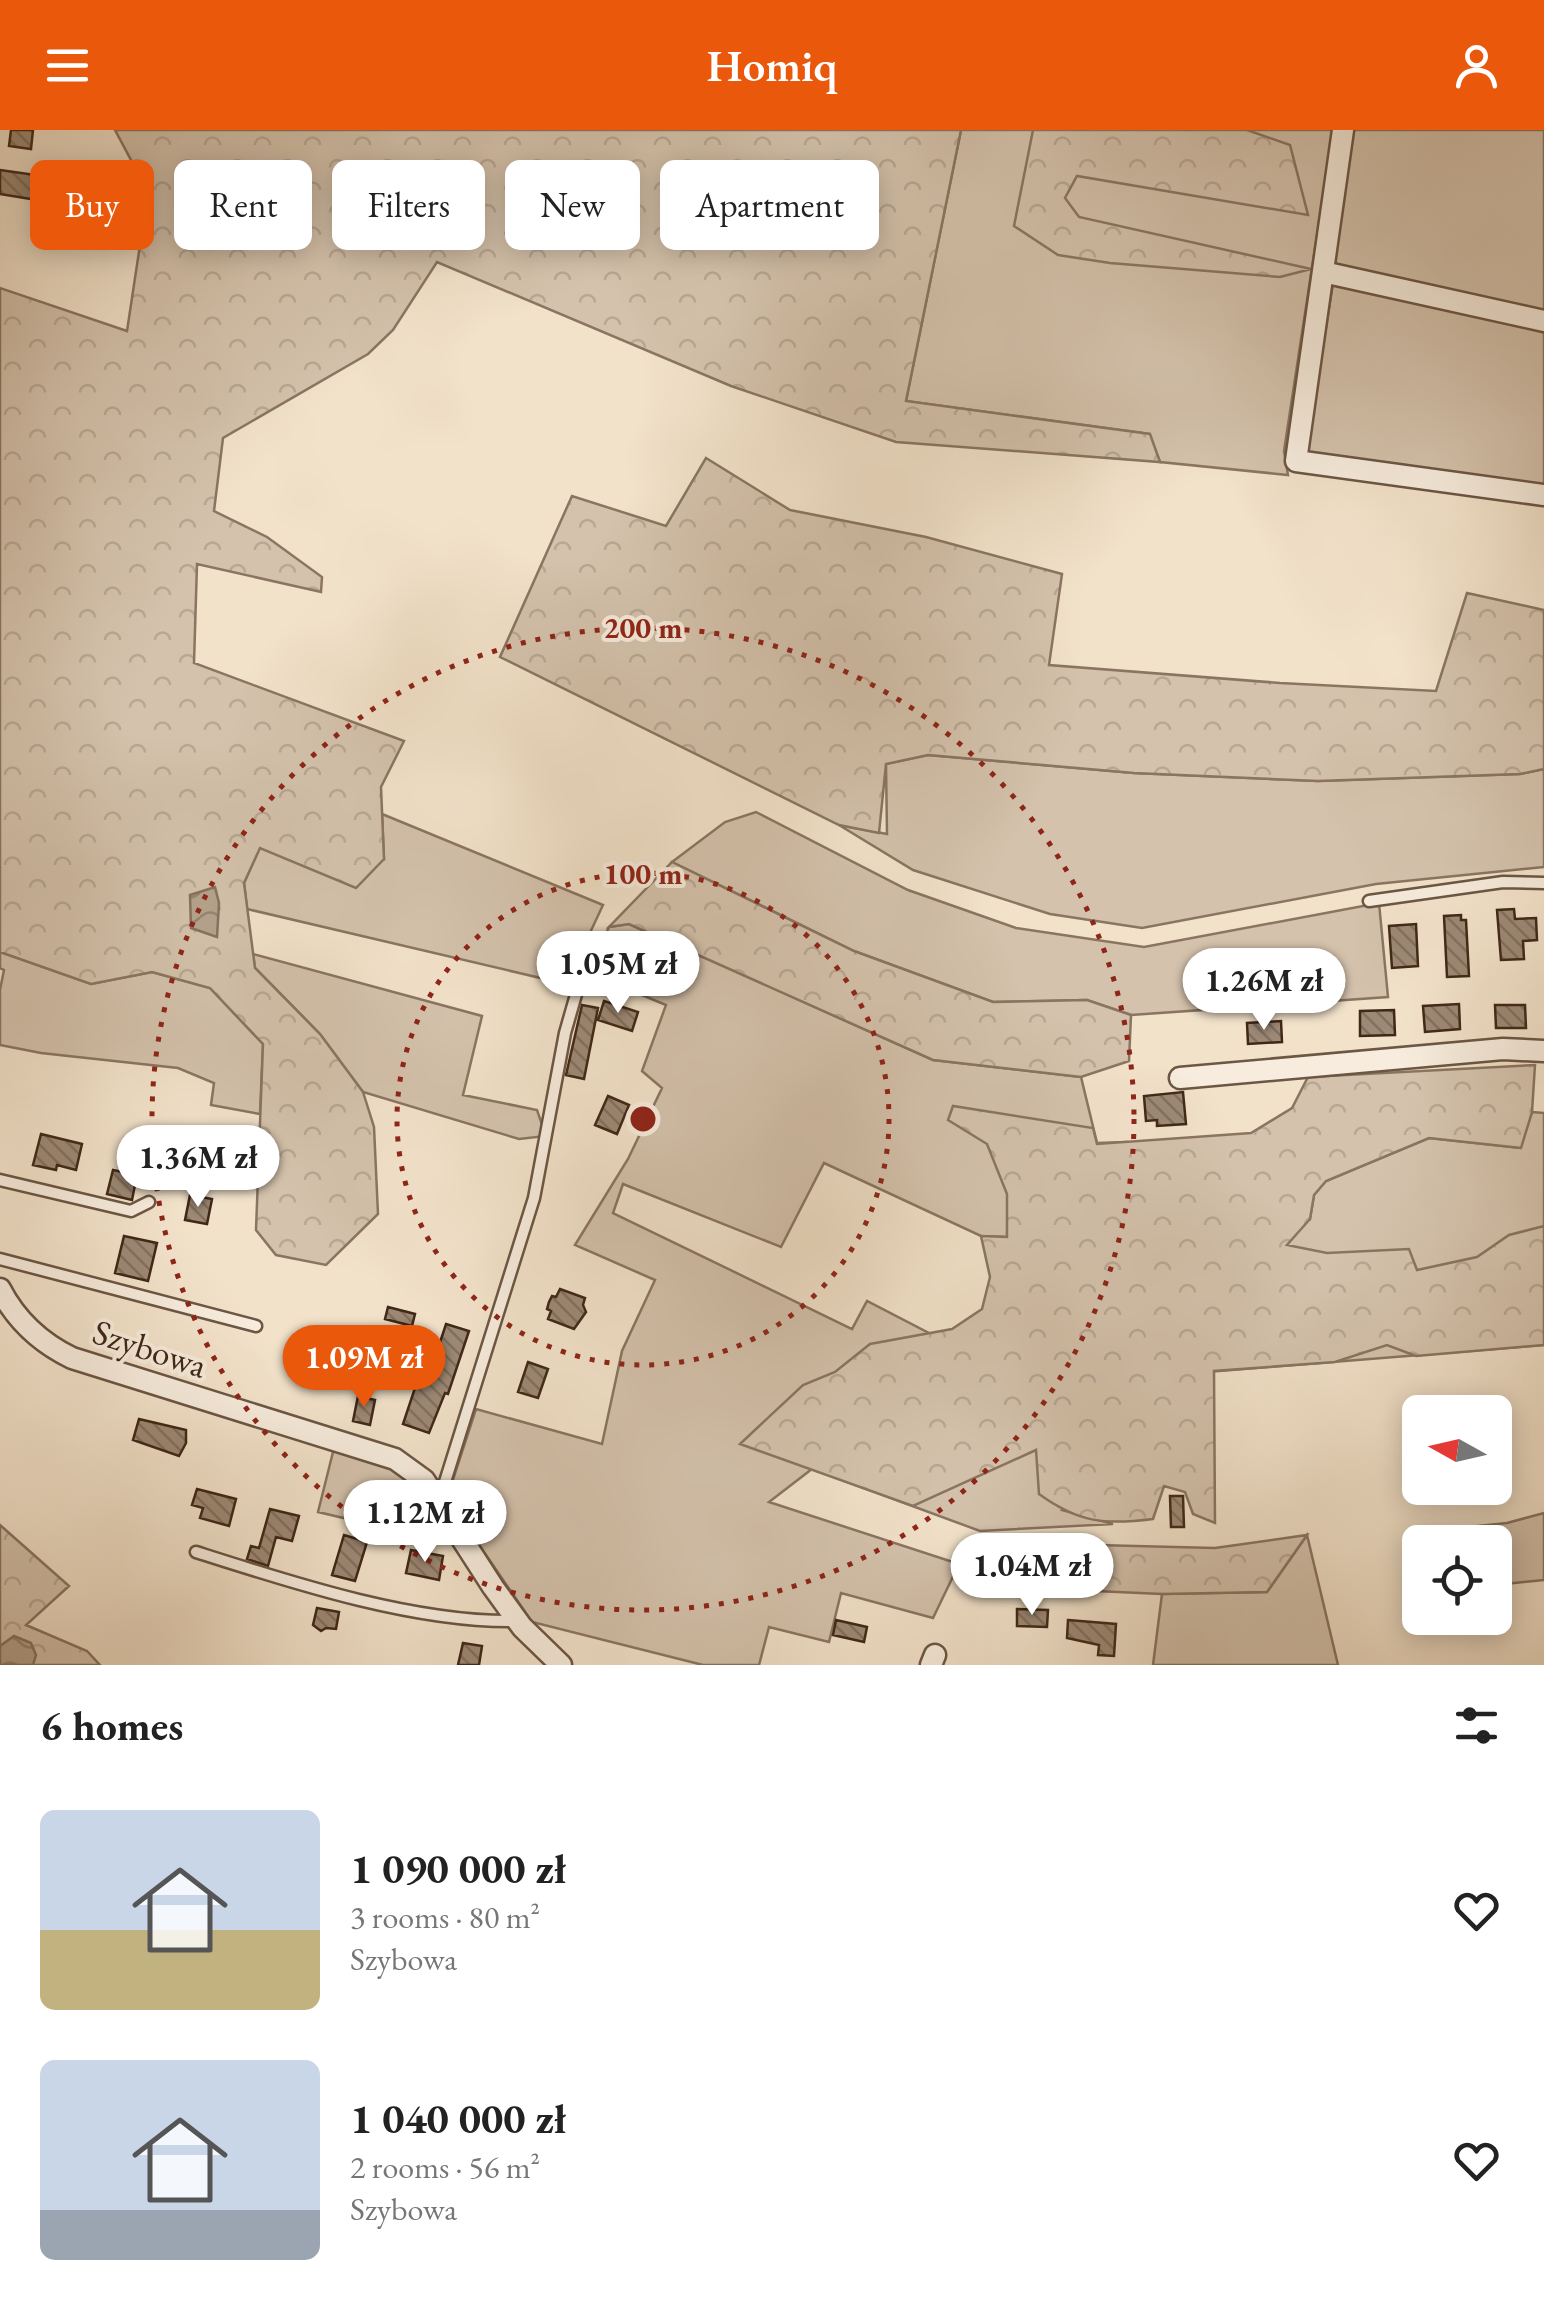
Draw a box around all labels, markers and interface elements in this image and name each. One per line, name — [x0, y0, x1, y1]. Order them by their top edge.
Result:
text: Homiq — [707, 36, 838, 94]
icon: menu — [40, 38, 95, 93]
icon: person — [1449, 38, 1504, 93]
chip: Buy — [30, 160, 154, 250]
chip: Rent — [174, 160, 312, 250]
chip: Filters — [332, 160, 485, 250]
chip: New — [505, 160, 640, 250]
chip: Apartment — [660, 160, 879, 250]
text: 200 m — [604, 608, 682, 647]
text: 100 m — [604, 854, 682, 893]
pin: 1.05M zł — [515, 931, 721, 1016]
text: 1.05M zł — [559, 942, 677, 984]
pin: 1.26M zł — [1161, 948, 1367, 1033]
text: 1.26M zł — [1205, 959, 1323, 1001]
centre of rings — [625, 1101, 661, 1137]
pin: 1.36M zł — [95, 1125, 301, 1210]
text: 1.36M zł — [139, 1136, 257, 1178]
street label: Szybowa — [87, 1309, 213, 1387]
pin: 1.09M zł — [261, 1325, 467, 1410]
text: 1.09M zł — [305, 1336, 423, 1378]
north arrow — [1402, 1395, 1512, 1505]
map controls — [1402, 1395, 1512, 1635]
pin: 1.12M zł — [322, 1480, 528, 1565]
text: 1.12M zł — [366, 1491, 484, 1533]
button: locate — [1402, 1525, 1512, 1635]
pin: 1.04M zł — [929, 1533, 1135, 1618]
text: 1.04M zł — [973, 1544, 1091, 1586]
text: 6 homes — [40, 1698, 183, 1753]
icon: filters — [1449, 1698, 1504, 1753]
text: 1 090 000 zł — [350, 1841, 566, 1896]
icon: home — [120, 1850, 240, 1970]
icon: heart — [1449, 1883, 1504, 1938]
text: 3 rooms · 80 m² — [350, 1896, 540, 1938]
text: Szybowa — [350, 1938, 457, 1980]
text: 1 040 000 zł — [350, 2091, 566, 2146]
icon: home — [120, 2100, 240, 2220]
icon: heart — [1449, 2133, 1504, 2188]
text: 2 rooms · 56 m² — [350, 2146, 540, 2188]
text: Szybowa — [350, 2188, 457, 2230]

